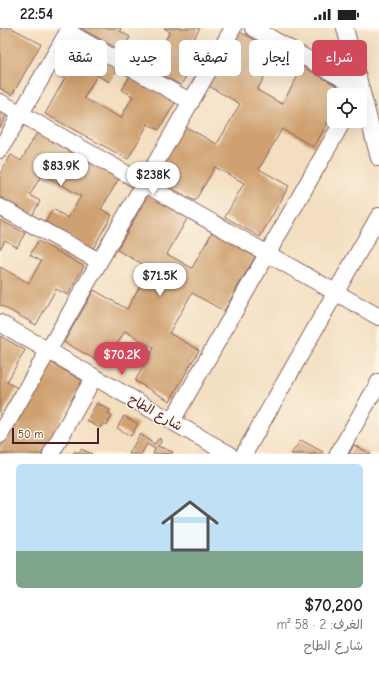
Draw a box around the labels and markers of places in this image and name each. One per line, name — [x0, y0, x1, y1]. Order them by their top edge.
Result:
pin: $83.9K — [28, 153, 94, 187]
pin: $238K — [125, 162, 181, 196]
pin: $71.5K — [127, 263, 193, 297]
pin: $70.2K — [89, 342, 155, 376]

